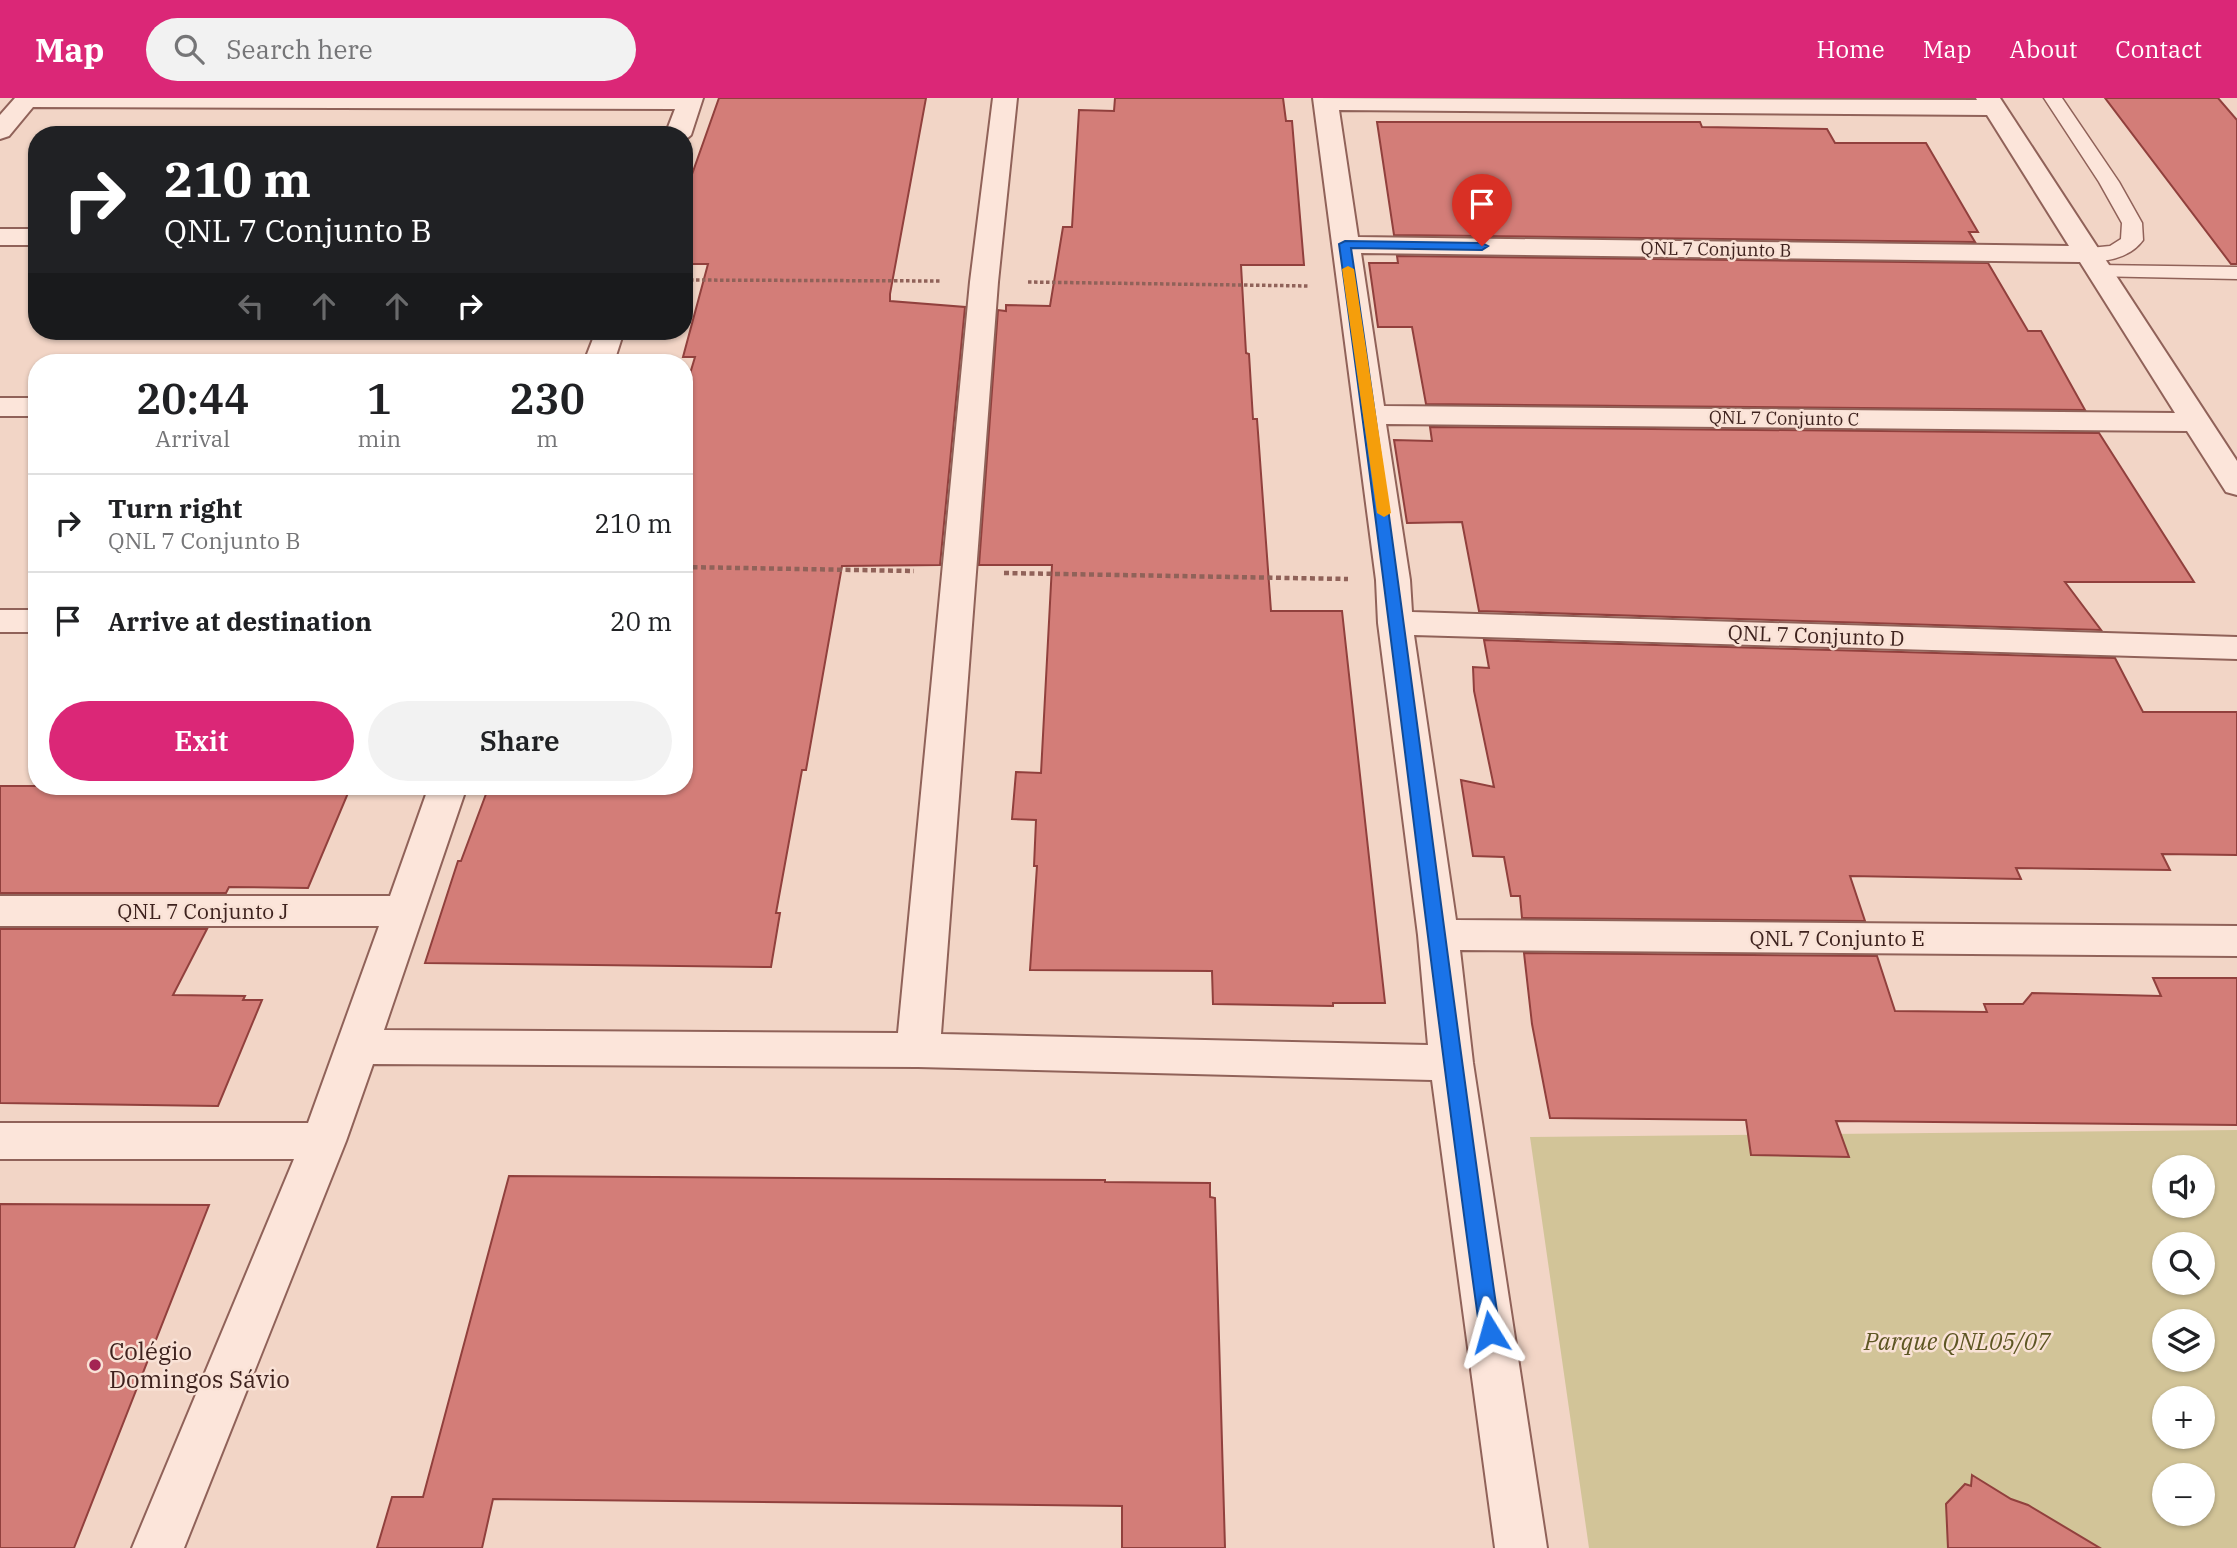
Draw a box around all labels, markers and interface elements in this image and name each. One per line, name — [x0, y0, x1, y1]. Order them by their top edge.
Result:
search box — [146, 18, 636, 81]
text: Map — [35, 28, 104, 71]
icon: search — [170, 30, 208, 68]
text: Search here — [226, 32, 373, 66]
text: Home — [1817, 33, 1885, 65]
text: Map — [1923, 33, 1971, 65]
text: About — [2009, 33, 2077, 65]
text: Contact — [2115, 33, 2202, 65]
text: 210 m — [164, 147, 311, 210]
icon: right — [49, 154, 140, 245]
pin — [1452, 174, 1512, 246]
icon: arrive — [1463, 185, 1501, 223]
text: QNL 7 Conjunto B — [164, 209, 432, 251]
street label: QNL 7 Conjunto B — [1640, 236, 1792, 262]
icon: left — [232, 287, 270, 325]
icon: ahead — [305, 287, 343, 325]
icon: ahead — [378, 287, 416, 325]
icon: right — [451, 287, 489, 325]
text: 20:44 — [136, 371, 249, 426]
text: 1 — [367, 371, 392, 426]
text: 230 — [509, 371, 585, 426]
street label: QNL 7 Conjunto C — [1709, 405, 1859, 431]
text: Arrival — [155, 423, 230, 453]
text: min — [357, 423, 401, 453]
text: m — [536, 423, 558, 453]
text: Turn right — [108, 491, 242, 525]
icon: right — [49, 504, 87, 542]
text: 210 m — [594, 506, 672, 540]
text: QNL 7 Conjunto B — [108, 525, 301, 555]
icon: arrive — [49, 602, 87, 640]
text: Arrive at destination — [108, 604, 372, 638]
text: 20 m — [610, 604, 672, 638]
street label: QNL 7 Conjunto D — [1727, 618, 1905, 652]
button: Exit — [49, 701, 354, 781]
button: Share — [368, 701, 672, 781]
street label: QNL 7 Conjunto J — [117, 897, 289, 925]
street label: QNL 7 Conjunto E — [1749, 924, 1925, 952]
map controls — [2152, 1155, 2215, 1526]
button: sound — [2152, 1155, 2215, 1218]
button: search — [2152, 1232, 2215, 1295]
position arrow — [1453, 1295, 1527, 1369]
button: layers — [2152, 1309, 2215, 1372]
park label: Parque QNL05/07 — [1863, 1325, 2052, 1357]
place label: Colégio Domingos Sávio — [109, 1335, 290, 1395]
marker: Colégio Domingos Sávio — [87, 1357, 103, 1373]
button: + — [2152, 1386, 2215, 1449]
button: − — [2152, 1463, 2215, 1526]

